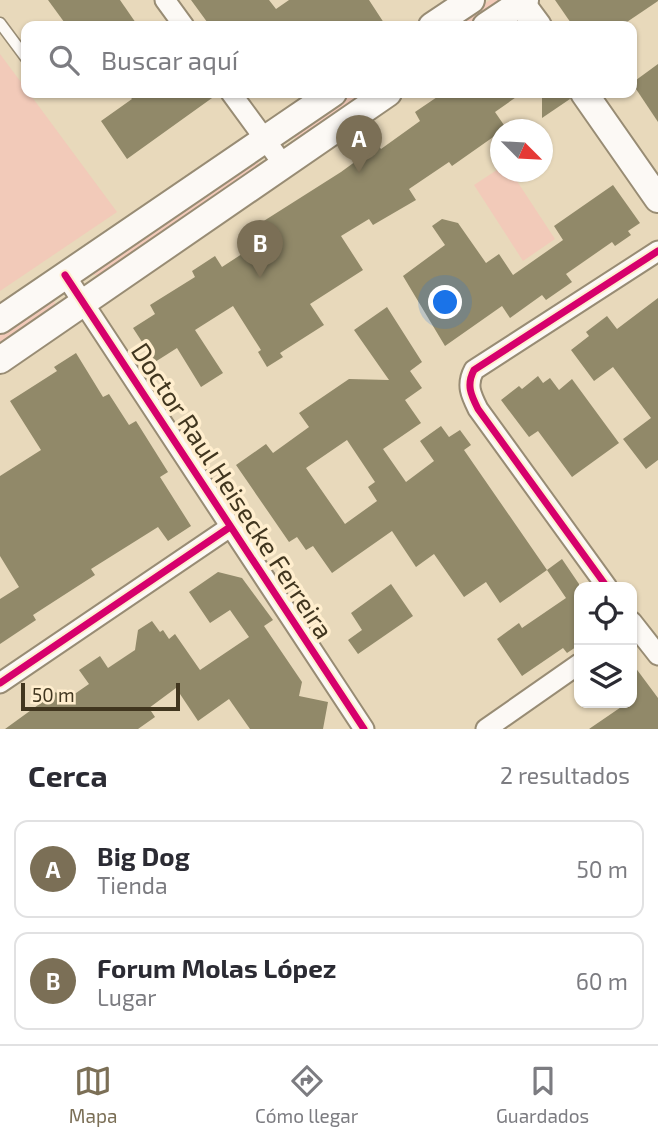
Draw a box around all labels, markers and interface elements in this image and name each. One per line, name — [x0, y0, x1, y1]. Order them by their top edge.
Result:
search box — [21, 21, 637, 98]
icon: search — [45, 41, 83, 79]
text: Buscar aquí — [101, 44, 238, 75]
pin: A — [336, 115, 382, 173]
north arrow — [490, 119, 553, 182]
pin: B — [237, 220, 283, 278]
your location — [428, 285, 462, 319]
street label: Doctor Raul Heisecke Ferreira — [126, 336, 341, 644]
map controls — [574, 582, 637, 708]
button: locate — [574, 582, 637, 645]
button: layers — [574, 645, 637, 708]
scale bar — [21, 680, 180, 712]
text: 50 m — [32, 683, 75, 706]
text: Cerca — [28, 757, 108, 793]
text: 2 resultados — [500, 761, 630, 789]
text: Big Dog — [97, 840, 190, 871]
text: A — [45, 855, 61, 883]
text: 50 m — [577, 855, 628, 883]
text: Tienda — [97, 871, 168, 899]
text: Forum Molas López — [97, 952, 337, 983]
text: B — [46, 967, 60, 995]
text: 60 m — [576, 967, 628, 995]
text: Lugar — [97, 983, 157, 1011]
tab: Mapa — [69, 1062, 117, 1127]
tab: Cómo llegar — [255, 1062, 358, 1127]
tab: Guardados — [496, 1062, 589, 1127]

